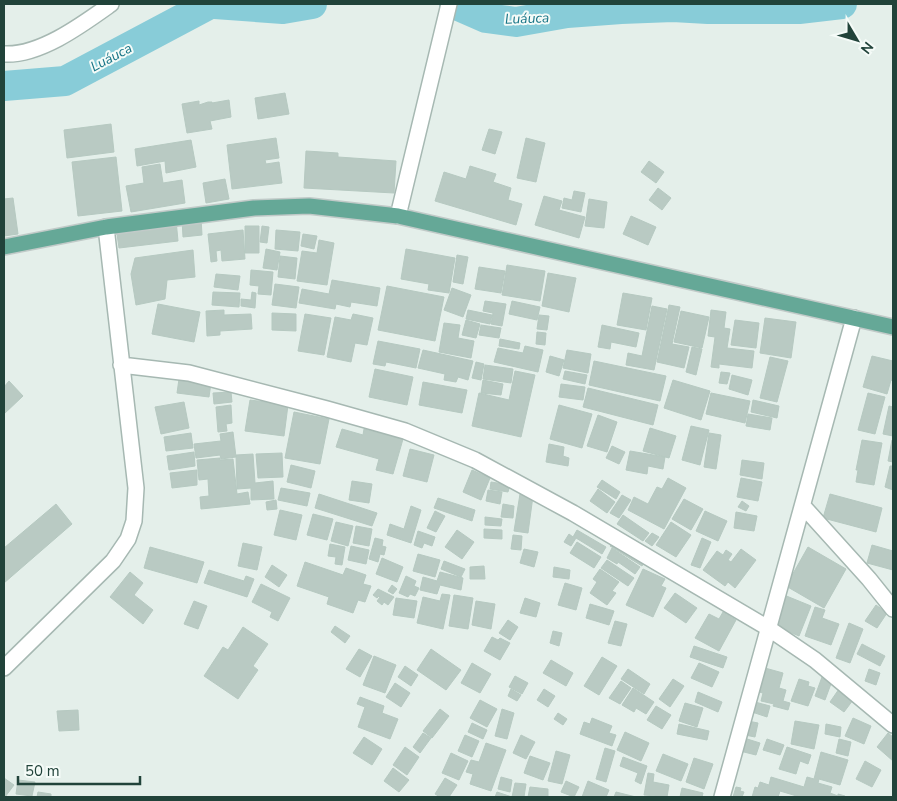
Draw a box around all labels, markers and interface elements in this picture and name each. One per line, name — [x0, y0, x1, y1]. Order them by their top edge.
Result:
water label: Luáuca — [504, 8, 550, 29]
north arrow — [832, 15, 882, 65]
text: N — [856, 38, 878, 58]
water label: Luáuca — [87, 39, 135, 76]
scale bar — [18, 754, 140, 786]
text: 50 m — [25, 761, 60, 781]

